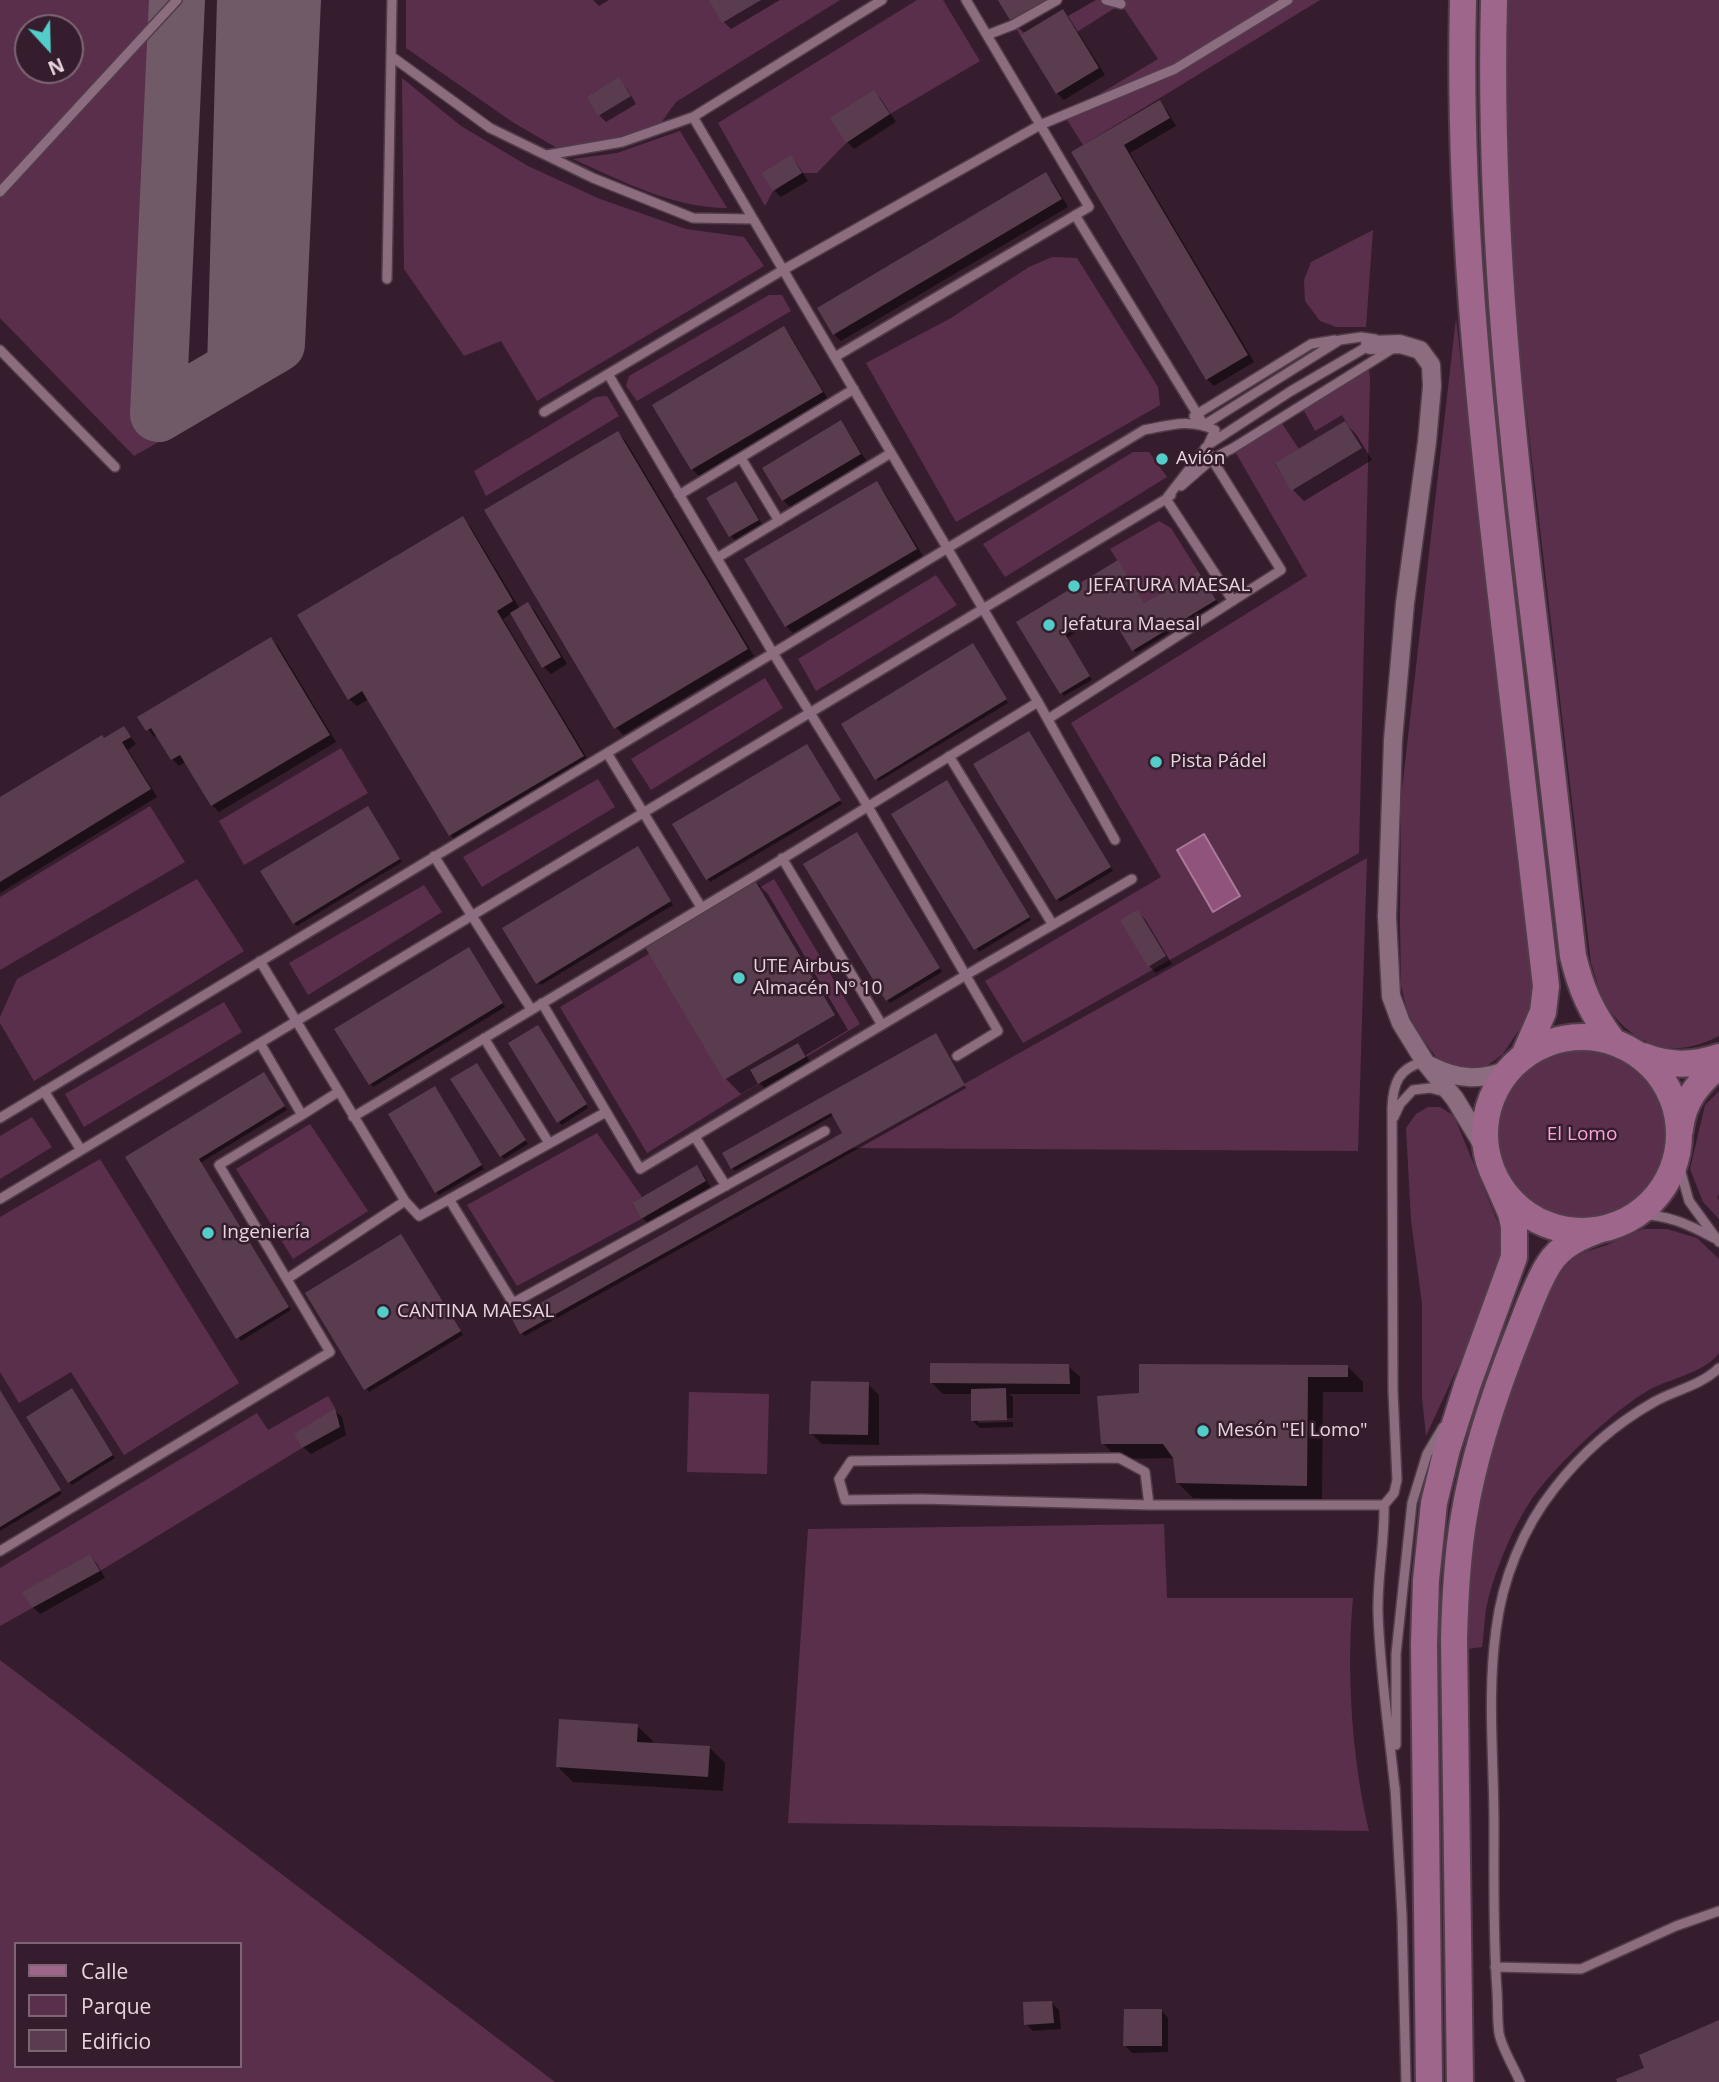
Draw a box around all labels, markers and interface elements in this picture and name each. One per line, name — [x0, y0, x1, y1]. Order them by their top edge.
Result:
north arrow — [14, 14, 84, 84]
text: N — [44, 52, 68, 82]
place label: Avión — [1176, 448, 1225, 470]
marker: Avión — [1154, 451, 1170, 467]
place label: JEFATURA MAESAL — [1088, 575, 1250, 597]
marker: JEFATURA MAESAL — [1066, 578, 1082, 594]
place label: Jefatura Maesal — [1063, 614, 1200, 636]
marker: Jefatura Maesal — [1041, 617, 1057, 633]
place label: Pista Pádel — [1170, 751, 1267, 773]
marker: Pista Pádel — [1148, 754, 1164, 770]
place label: UTE Airbus Almacén Nº 10 — [753, 956, 882, 1000]
marker: UTE Airbus Almacén Nº 10 — [731, 970, 747, 986]
park label: El Lomo — [1547, 1124, 1617, 1146]
place label: Ingeniería — [222, 1222, 310, 1244]
marker: Ingeniería — [200, 1225, 216, 1241]
place label: CANTINA MAESAL — [397, 1301, 554, 1323]
marker: CANTINA MAESAL — [375, 1304, 391, 1320]
place label: Mesón "El Lomo" — [1217, 1420, 1368, 1442]
marker: Mesón "El Lomo" — [1195, 1423, 1211, 1439]
legend — [14, 1942, 242, 2068]
text: Calle — [81, 1957, 128, 1985]
text: Parque — [81, 1992, 151, 2020]
text: Edificio — [81, 2027, 151, 2055]

